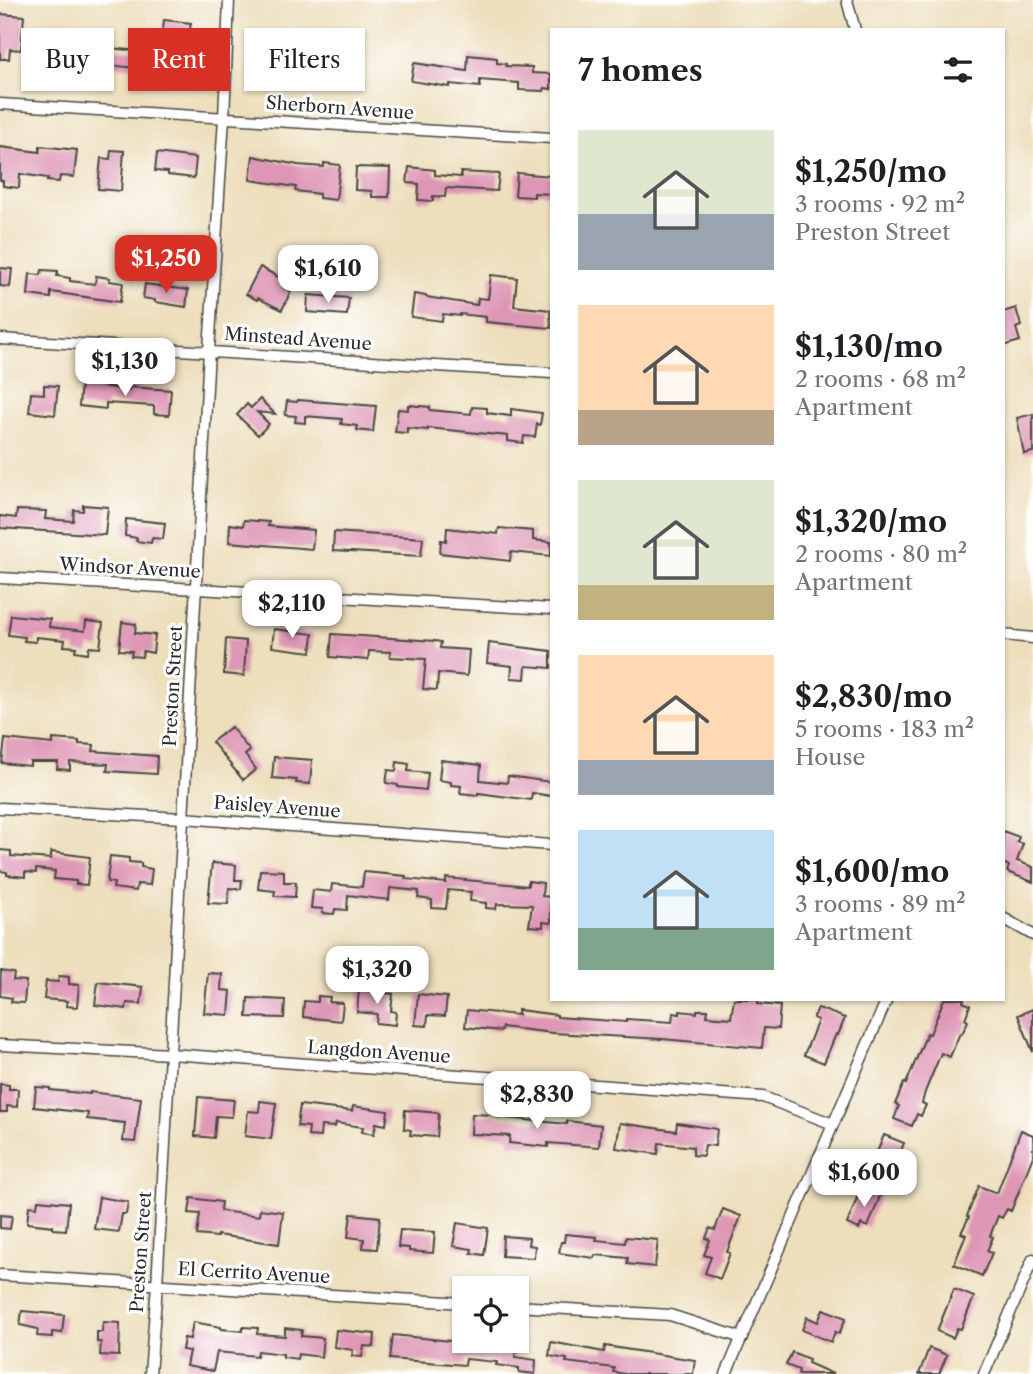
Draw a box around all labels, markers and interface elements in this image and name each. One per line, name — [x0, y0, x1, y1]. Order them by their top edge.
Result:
chip: Buy — [21, 28, 114, 91]
chip: Rent — [128, 28, 230, 91]
chip: Filters — [244, 28, 365, 91]
icon: filters — [939, 51, 977, 89]
text: 7 homes — [578, 52, 703, 89]
street label: Sherborn Avenue — [265, 92, 415, 124]
text: $1,250/mo — [795, 153, 947, 190]
icon: home — [634, 158, 718, 242]
text: 3 rooms · 92 m² — [795, 190, 965, 218]
text: Preston Street — [795, 218, 950, 246]
pin: $1,250 — [109, 236, 223, 295]
text: $1,250 — [131, 244, 201, 272]
pin: $1,610 — [271, 246, 385, 305]
text: $1,610 — [294, 254, 362, 282]
street label: Minstead Avenue — [224, 323, 372, 355]
text: $1,130/mo — [795, 328, 943, 365]
icon: home — [634, 333, 718, 417]
pin: $1,130 — [68, 338, 182, 398]
text: $1,130 — [91, 347, 159, 375]
text: 2 rooms · 68 m² — [795, 365, 966, 393]
text: Apartment — [795, 393, 913, 421]
text: $1,320/mo — [795, 503, 947, 540]
icon: home — [634, 508, 718, 592]
text: 2 rooms · 80 m² — [795, 540, 967, 568]
street label: Windsor Avenue — [58, 553, 201, 583]
text: Apartment — [795, 568, 913, 596]
pin: $2,110 — [235, 580, 349, 640]
text: $2,110 — [258, 589, 326, 617]
street label: Preston Street — [159, 624, 187, 747]
text: $2,830/mo — [795, 678, 952, 715]
icon: home — [634, 683, 718, 767]
text: 5 rooms · 183 m² — [795, 715, 974, 743]
text: House — [795, 743, 865, 771]
street label: Paisley Avenue — [213, 792, 341, 822]
text: $1,600/mo — [795, 853, 949, 890]
icon: home — [634, 858, 718, 942]
text: 3 rooms · 89 m² — [795, 890, 966, 918]
text: Apartment — [795, 918, 913, 946]
pin: $1,320 — [320, 946, 434, 1006]
text: $1,320 — [342, 955, 412, 983]
street label: Langdon Avenue — [307, 1036, 451, 1068]
pin: $2,830 — [480, 1072, 594, 1131]
text: $2,830 — [500, 1080, 574, 1108]
pin: $1,600 — [807, 1150, 921, 1209]
text: $1,600 — [828, 1158, 900, 1186]
street label: Preston Street — [126, 1190, 156, 1313]
street label: El Cerrito Avenue — [177, 1258, 331, 1288]
map controls — [452, 1276, 529, 1353]
button: locate — [452, 1276, 529, 1353]

